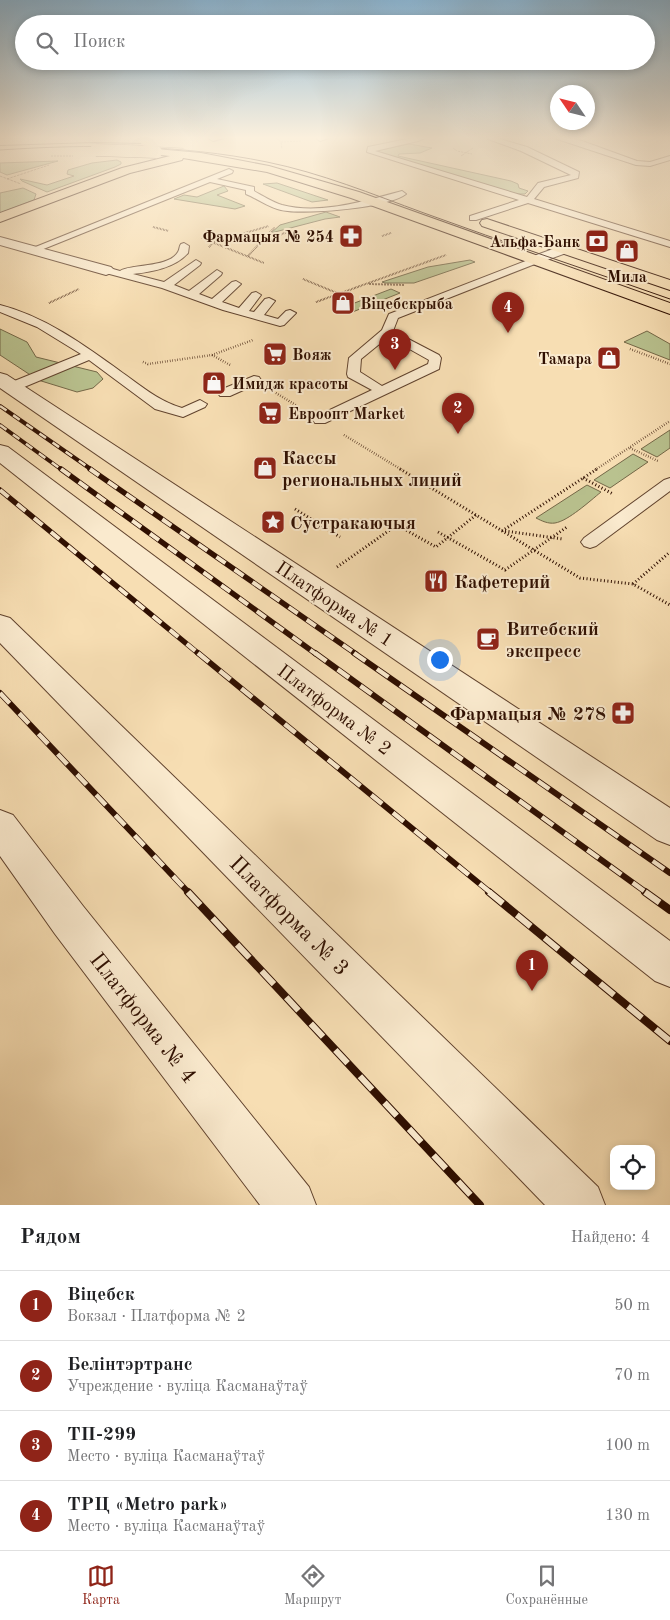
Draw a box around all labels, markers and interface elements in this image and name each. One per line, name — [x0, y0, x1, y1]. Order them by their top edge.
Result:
search box — [15, 15, 655, 70]
icon: search — [33, 29, 61, 57]
text: Поиск — [73, 33, 125, 52]
north arrow — [550, 85, 595, 130]
pharmacy icon: Фармацыя № 254 — [338, 223, 364, 249]
bank icon: Альфа-Банк — [584, 228, 610, 254]
place label: Фармацыя № 254 — [202, 230, 334, 246]
place label: Альфа-Банк — [489, 235, 581, 251]
shop icon: Мила — [614, 238, 640, 264]
place label: Мила — [607, 270, 647, 286]
shop icon: Віцебскрыба — [330, 290, 356, 316]
pin: 4 — [492, 292, 524, 333]
place label: Віцебскрыба — [360, 297, 453, 313]
pin: 3 — [379, 329, 411, 370]
supermarket icon: Вояж — [262, 341, 288, 367]
shop icon: Тамара — [596, 345, 622, 371]
place label: Вояж — [292, 348, 332, 364]
place label: Тамара — [538, 352, 592, 368]
shop icon: Имидж красоты — [201, 370, 227, 396]
place label: Имидж красоты — [232, 377, 348, 393]
pin: 2 — [442, 393, 474, 434]
supermarket icon: Евроопт Market — [257, 400, 283, 426]
place label: Евроопт Market — [288, 407, 405, 423]
place label: Кассы региональных линий — [282, 450, 462, 491]
shop icon: Кассы региональных линий — [252, 455, 278, 481]
place icon: Сустракаючыя — [260, 509, 286, 535]
place label: Сустракаючыя — [290, 515, 416, 534]
street label: Платформа № 1 — [271, 559, 396, 651]
restaurant icon: Кафетерий — [423, 568, 449, 594]
place label: Кафетерий — [454, 574, 551, 593]
place label: Витебский экспресс — [506, 621, 599, 662]
cafe icon: Витебский экспресс — [475, 626, 501, 652]
your location — [427, 647, 453, 673]
street label: Платформа № 2 — [273, 662, 394, 760]
pharmacy icon: Фармацыя № 278 — [610, 700, 636, 726]
place label: Фармацыя № 278 — [450, 706, 606, 725]
street label: Платформа № 3 — [225, 853, 352, 980]
street label: Платформа № 4 — [85, 949, 200, 1088]
pin: 1 — [516, 950, 548, 991]
map controls — [610, 1145, 655, 1190]
button: locate — [610, 1145, 655, 1190]
text: Рядом — [20, 1227, 81, 1248]
text: Найдено: 4 — [571, 1230, 650, 1246]
text: Віцебск — [67, 1286, 135, 1305]
text: 1 — [31, 1298, 41, 1314]
text: 50 m — [614, 1298, 650, 1314]
text: Вокзал · Платформа № 2 — [67, 1309, 246, 1325]
text: Белінтэртранс — [67, 1356, 193, 1375]
text: 2 — [31, 1368, 41, 1384]
text: 70 m — [614, 1368, 650, 1384]
text: Учреждение · вуліца Касманаўтаў — [67, 1379, 308, 1395]
text: ТП-299 — [67, 1426, 136, 1445]
text: 3 — [31, 1438, 41, 1454]
text: 100 m — [605, 1438, 650, 1454]
text: Место · вуліца Касманаўтаў — [67, 1449, 265, 1465]
text: ТРЦ «Metro park» — [67, 1496, 228, 1515]
text: 4 — [31, 1508, 41, 1524]
text: 130 m — [605, 1508, 650, 1524]
text: Место · вуліца Касманаўтаў — [67, 1519, 265, 1535]
tab: Карта — [82, 1562, 120, 1609]
tab: Маршрут — [284, 1562, 341, 1609]
tab: Сохранённые — [505, 1562, 588, 1609]

